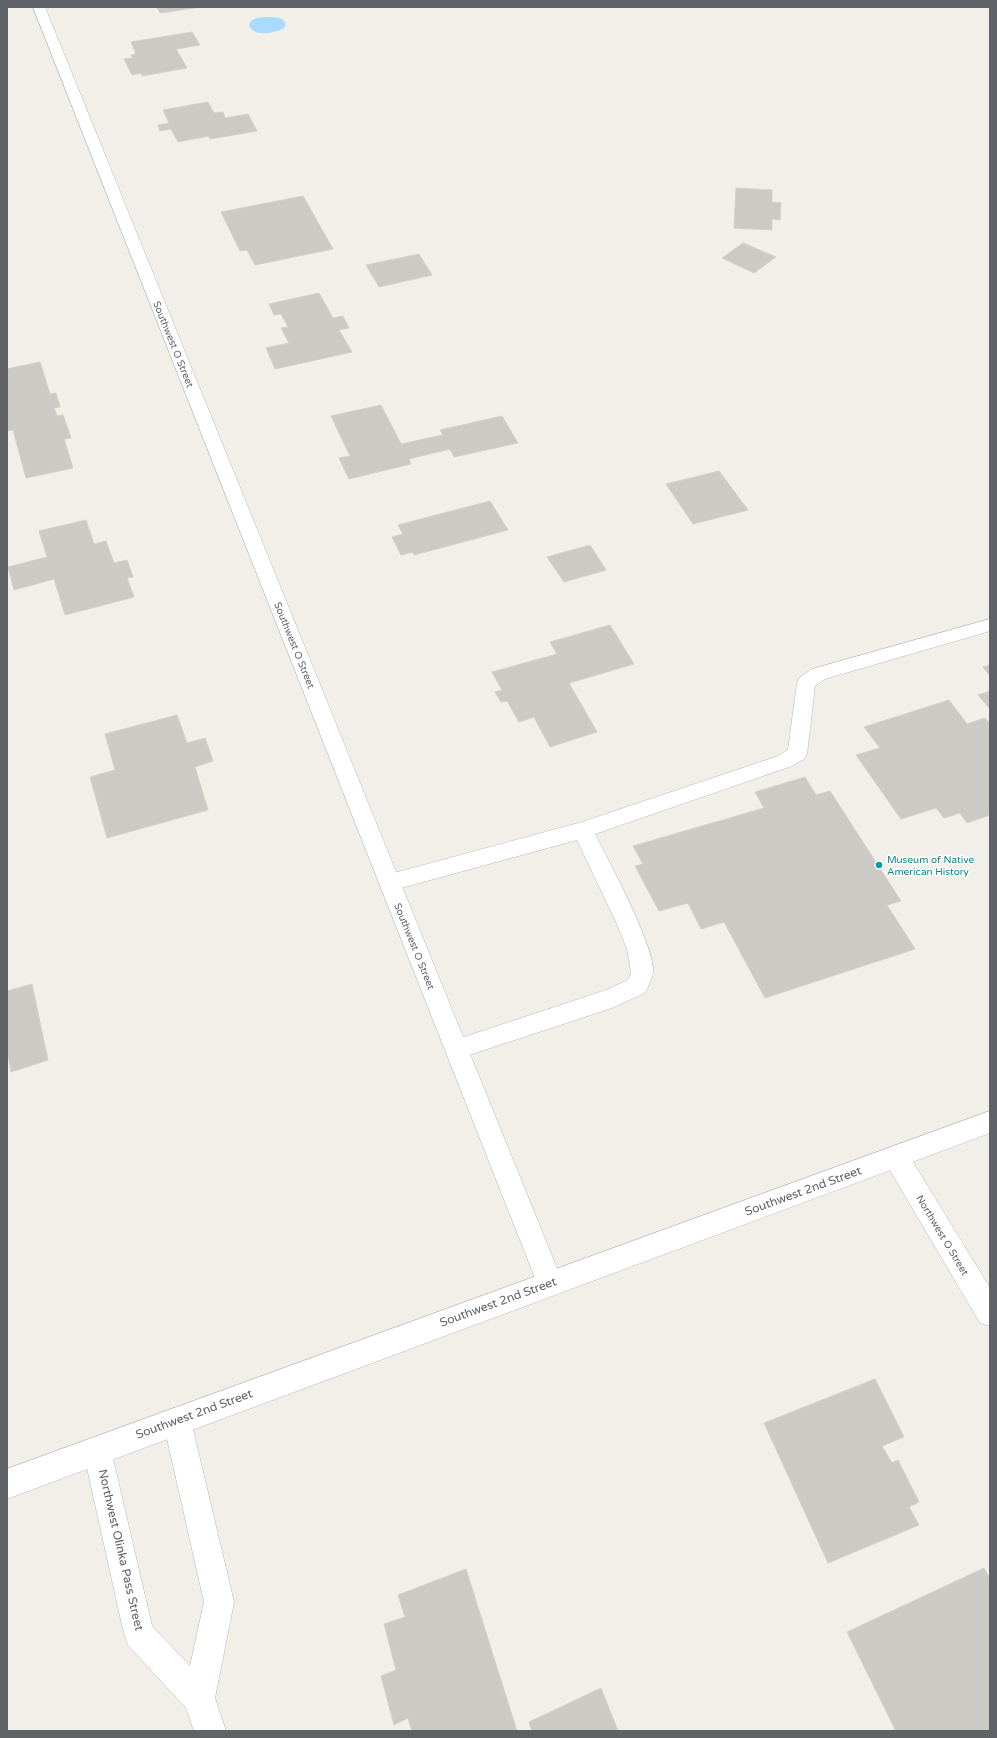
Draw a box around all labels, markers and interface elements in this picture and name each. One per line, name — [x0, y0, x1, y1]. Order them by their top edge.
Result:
street label: Southwest O Street — [150, 299, 196, 390]
street label: Southwest O Street — [271, 600, 317, 691]
place label: Museum of Native American History — [887, 854, 974, 878]
marker: Museum of Native American History — [874, 860, 884, 870]
street label: Southwest O Street — [391, 901, 437, 992]
street label: Southwest 2nd Street — [743, 1163, 864, 1219]
street label: Northwest O Street — [913, 1193, 971, 1278]
street label: Southwest 2nd Street — [438, 1274, 559, 1330]
street label: Southwest 2nd Street — [134, 1386, 255, 1442]
street label: Northwest Olinka Pass Street — [96, 1468, 147, 1633]

